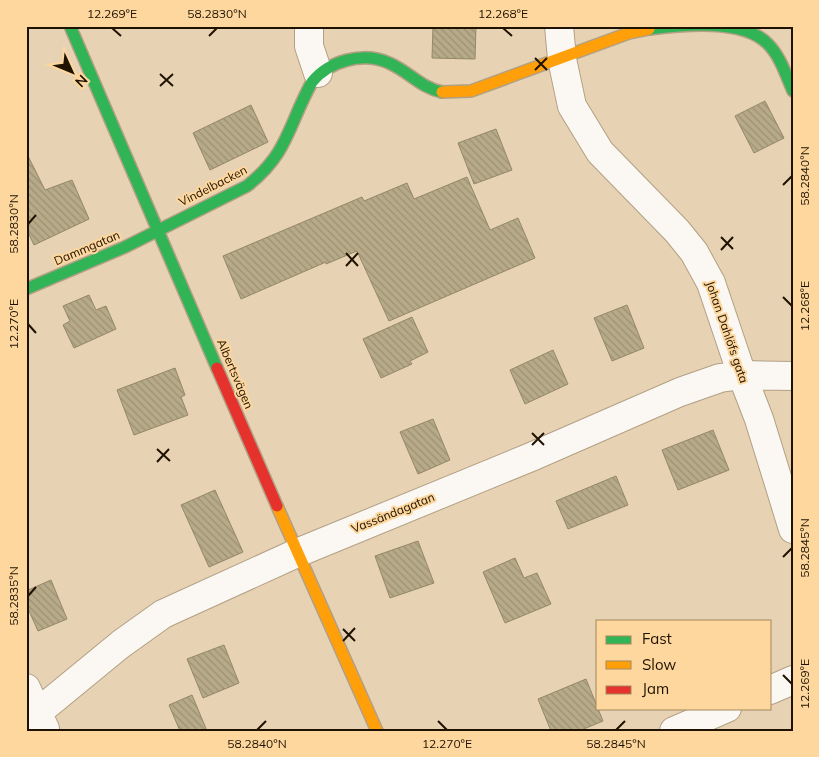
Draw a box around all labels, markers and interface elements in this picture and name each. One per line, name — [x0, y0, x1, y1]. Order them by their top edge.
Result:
text: 12.269°E — [87, 6, 137, 21]
text: 58.2830°N — [187, 6, 247, 21]
text: 12.268°E — [478, 6, 528, 21]
north arrow — [48, 48, 98, 98]
text: N — [71, 71, 91, 91]
text: 58.2840°N — [797, 146, 812, 206]
street label: Vindelbacken — [176, 162, 249, 209]
text: 58.2830°N — [6, 194, 21, 254]
street label: Dammgatan — [52, 227, 122, 268]
street label: Johan Dahlöfs gata — [703, 279, 752, 385]
text: 12.268°E — [797, 281, 812, 331]
text: 12.270°E — [6, 299, 21, 349]
street label: Albertsvägen — [214, 337, 257, 411]
street label: Vassändagatan — [349, 489, 437, 536]
text: 58.2845°N — [797, 518, 812, 578]
text: 58.2835°N — [6, 566, 21, 626]
legend — [596, 620, 772, 710]
text: Fast — [642, 629, 672, 648]
text: Slow — [642, 655, 676, 674]
text: 12.269°E — [797, 659, 812, 709]
text: Jam — [642, 679, 669, 698]
text: 58.2840°N — [227, 736, 287, 751]
text: 12.270°E — [422, 736, 472, 751]
text: 58.2845°N — [586, 736, 646, 751]

